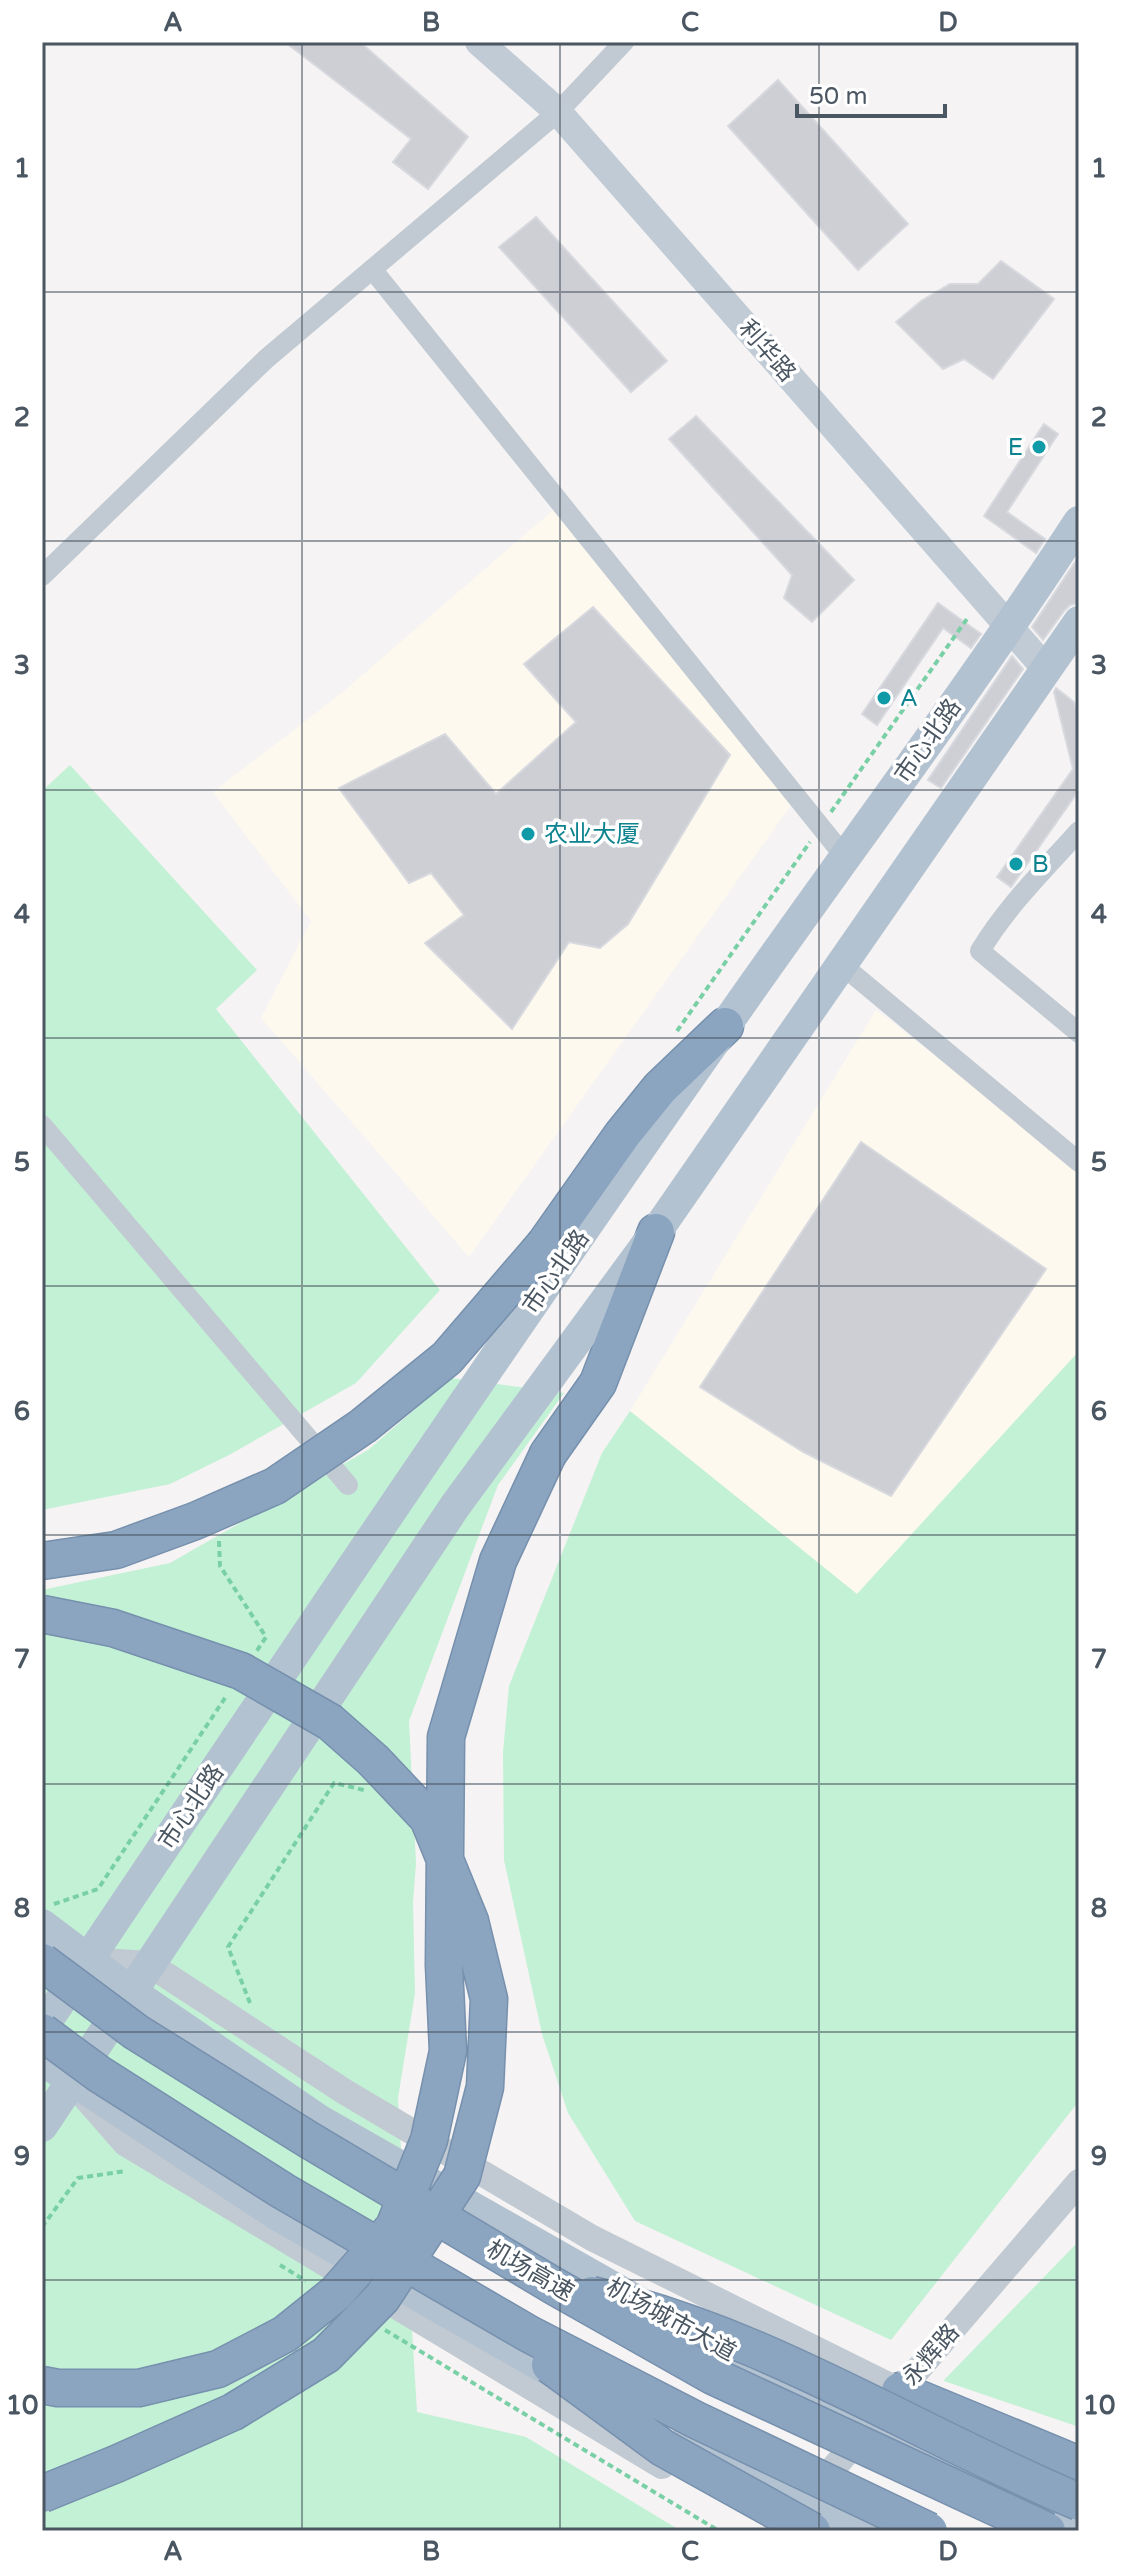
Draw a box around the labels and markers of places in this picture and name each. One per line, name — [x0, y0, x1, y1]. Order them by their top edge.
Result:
place label: E — [1008, 433, 1023, 462]
marker: E — [1030, 438, 1048, 456]
place label: A — [900, 684, 918, 713]
marker: A — [875, 689, 893, 707]
place label: 农业大厦 — [544, 820, 640, 849]
marker: 农业大厦 — [519, 825, 537, 843]
place label: B — [1032, 850, 1049, 879]
marker: B — [1007, 855, 1025, 873]

